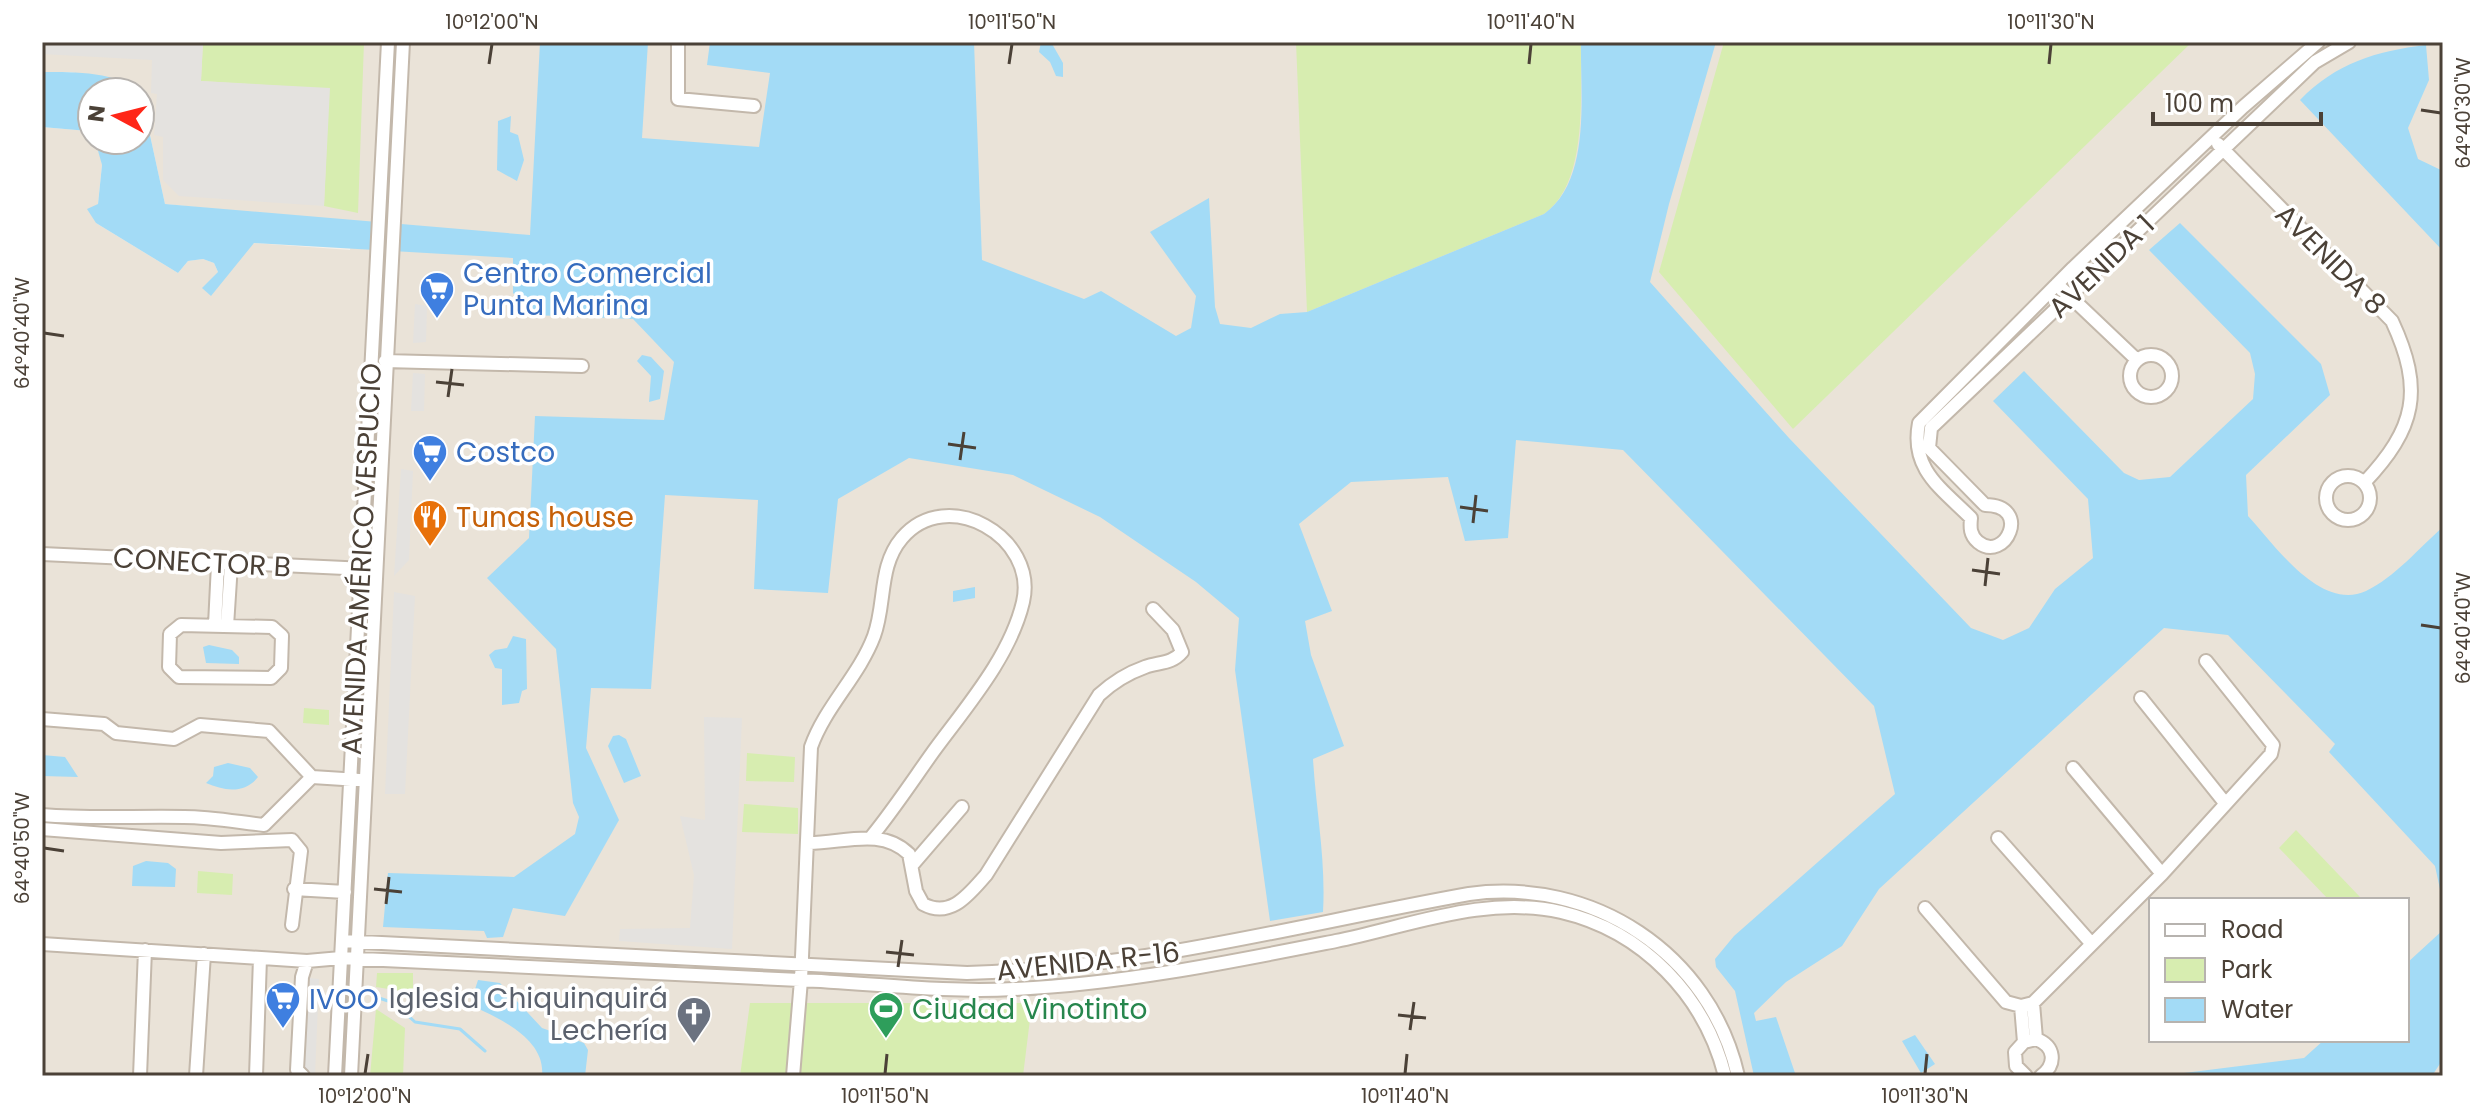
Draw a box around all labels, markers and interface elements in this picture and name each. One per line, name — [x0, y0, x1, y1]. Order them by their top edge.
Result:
text: 10°12'00"N — [445, 8, 539, 36]
text: 10°11'50"N — [968, 8, 1056, 36]
text: 10°11'40"N — [1487, 8, 1575, 36]
text: 10°11'30"N — [2007, 8, 2095, 36]
text: 64°40'30"W — [2449, 57, 2477, 169]
north arrow — [76, 76, 156, 156]
scale bar — [2153, 76, 2321, 126]
text: 100 m — [2165, 87, 2234, 120]
text: N — [80, 104, 113, 124]
street label: AVENIDA 8 — [2266, 195, 2395, 324]
street label: AVENIDA 1 — [2040, 206, 2163, 327]
place label: Centro Comercial Punta Marina — [463, 254, 712, 325]
supermarket icon: Centro Comercial Punta Marina — [418, 270, 456, 320]
text: 64°40'40"W — [8, 276, 36, 389]
street label: AVENIDA AMÉRICO VESPUCIO — [332, 362, 391, 756]
supermarket icon: Costco — [411, 433, 449, 483]
place label: Costco — [456, 433, 555, 472]
restaurant icon: Tunas house — [411, 498, 449, 548]
place label: Tunas house — [456, 498, 634, 537]
street label: CONECTOR B — [112, 538, 292, 587]
text: 64°40'40"W — [2449, 571, 2477, 684]
text: 64°40'50"W — [8, 791, 36, 904]
legend — [2149, 898, 2409, 1042]
text: Road — [2221, 913, 2283, 946]
street label: AVENIDA R-16 — [994, 932, 1182, 991]
text: Park — [2221, 953, 2273, 986]
place label: Iglesia Chiquinquirá Lechería — [389, 979, 668, 1050]
supermarket icon: IVOO — [264, 980, 302, 1030]
place label: IVOO — [309, 980, 379, 1019]
sports icon: Ciudad Vinotinto — [867, 990, 905, 1040]
place label: Ciudad Vinotinto — [912, 990, 1147, 1029]
text: Water — [2221, 993, 2293, 1026]
church icon: Iglesia Chiquinquirá Lechería — [675, 995, 713, 1045]
text: 10°12'00"N — [318, 1082, 412, 1110]
text: 10°11'50"N — [841, 1082, 929, 1110]
text: 10°11'40"N — [1361, 1082, 1449, 1110]
text: 10°11'30"N — [1881, 1082, 1969, 1110]

